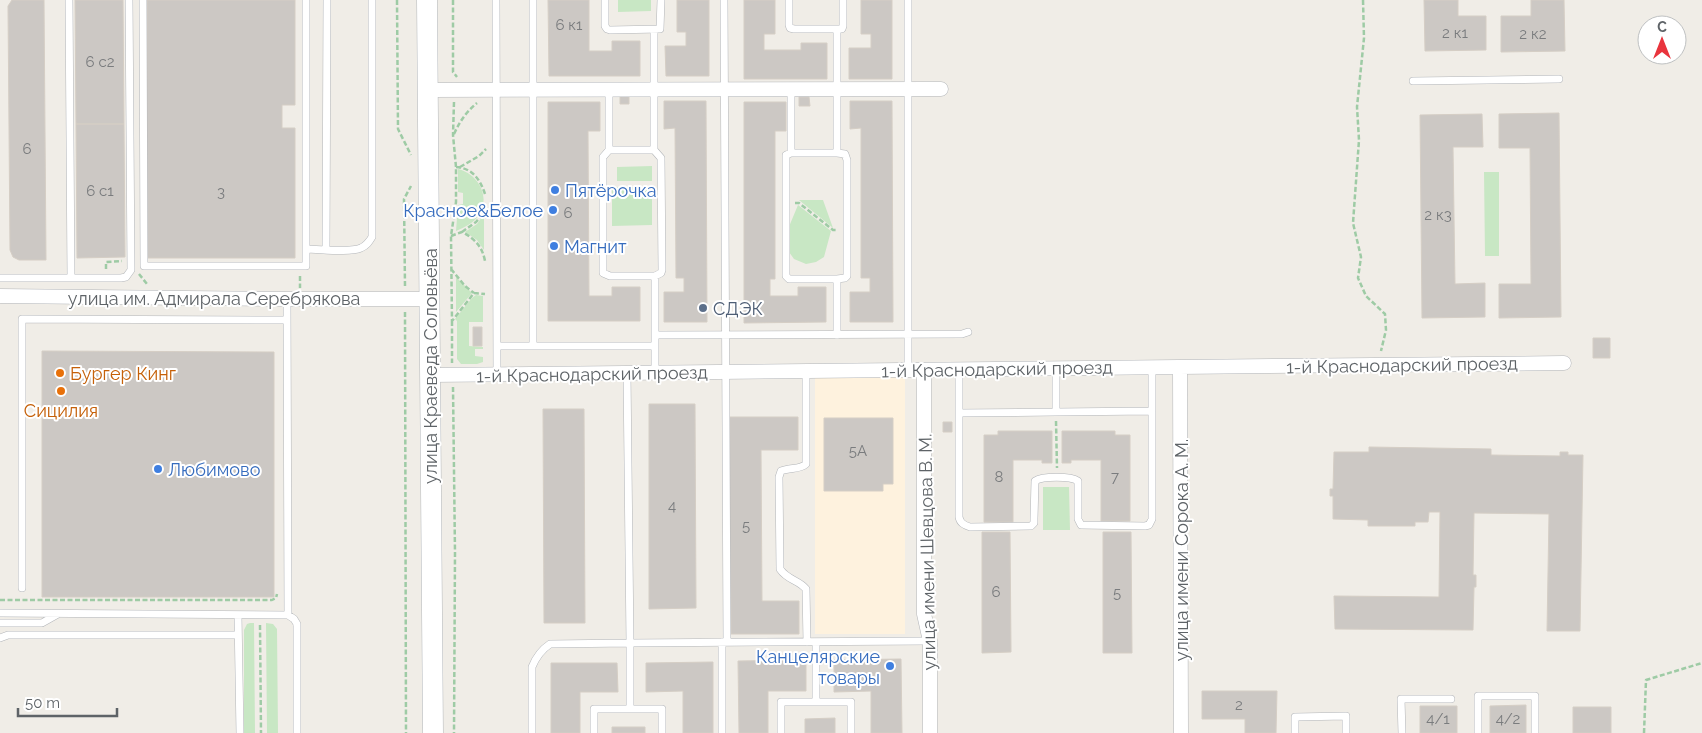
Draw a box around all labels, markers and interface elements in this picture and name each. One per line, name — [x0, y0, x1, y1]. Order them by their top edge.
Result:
north arrow — [1637, 15, 1687, 65]
house number: 6 к1 — [555, 16, 583, 34]
text: С — [1657, 19, 1667, 35]
house number: 2 к1 — [1442, 24, 1469, 42]
house number: 2 к2 — [1519, 25, 1547, 43]
house number: 6 с2 — [86, 53, 115, 71]
house number: 6 — [22, 140, 32, 158]
place label: Пятёрочка — [565, 180, 657, 201]
house number: 6 с1 — [86, 182, 114, 200]
house number: 3 — [217, 183, 225, 201]
marker: Пятёрочка — [549, 184, 561, 196]
place label: Красное&Белое — [403, 200, 543, 221]
marker: Красное&Белое — [547, 204, 559, 216]
house number: 6 — [563, 204, 573, 222]
house number: 2 к3 — [1424, 206, 1452, 224]
place label: Магнит — [564, 236, 627, 257]
marker: Магнит — [548, 240, 560, 252]
street label: улица Краеведа Соловьёва — [420, 248, 441, 484]
street label: улица им. Адмирала Серебрякова — [68, 288, 360, 309]
place label: СДЭК — [713, 298, 763, 319]
marker: СДЭК — [697, 302, 709, 314]
street label: 1-й Краснодарский проезд — [1286, 352, 1518, 378]
street label: 1-й Краснодарский проезд — [881, 356, 1113, 382]
street label: 1-й Краснодарский проезд — [476, 361, 708, 387]
place label: Бургер Кинг — [70, 363, 176, 384]
marker: Бургер Кинг — [54, 367, 66, 379]
marker: Сицилия — [55, 385, 67, 397]
place label: Сицилия — [24, 400, 98, 421]
street label: улица имени Шевцова В. М. — [914, 433, 940, 671]
street label: улица имени Сорока А. М. — [1171, 439, 1192, 661]
house number: 5А — [849, 442, 867, 460]
place label: Любимово — [168, 459, 261, 480]
marker: Любимово — [152, 463, 164, 475]
house number: 8 — [995, 468, 1004, 486]
house number: 7 — [1111, 468, 1119, 486]
house number: 4 — [668, 497, 676, 515]
house number: 5 — [742, 517, 750, 535]
house number: 6 — [991, 583, 1001, 601]
house number: 5 — [1113, 584, 1121, 602]
place label: Канцелярские товары — [756, 646, 880, 688]
marker: Канцелярские товары — [884, 660, 896, 672]
scale bar — [18, 686, 116, 718]
text: 50 m — [25, 694, 60, 712]
house number: 2 — [1235, 696, 1243, 714]
house number: 4/1 — [1426, 710, 1450, 728]
house number: 4/2 — [1496, 710, 1521, 728]

